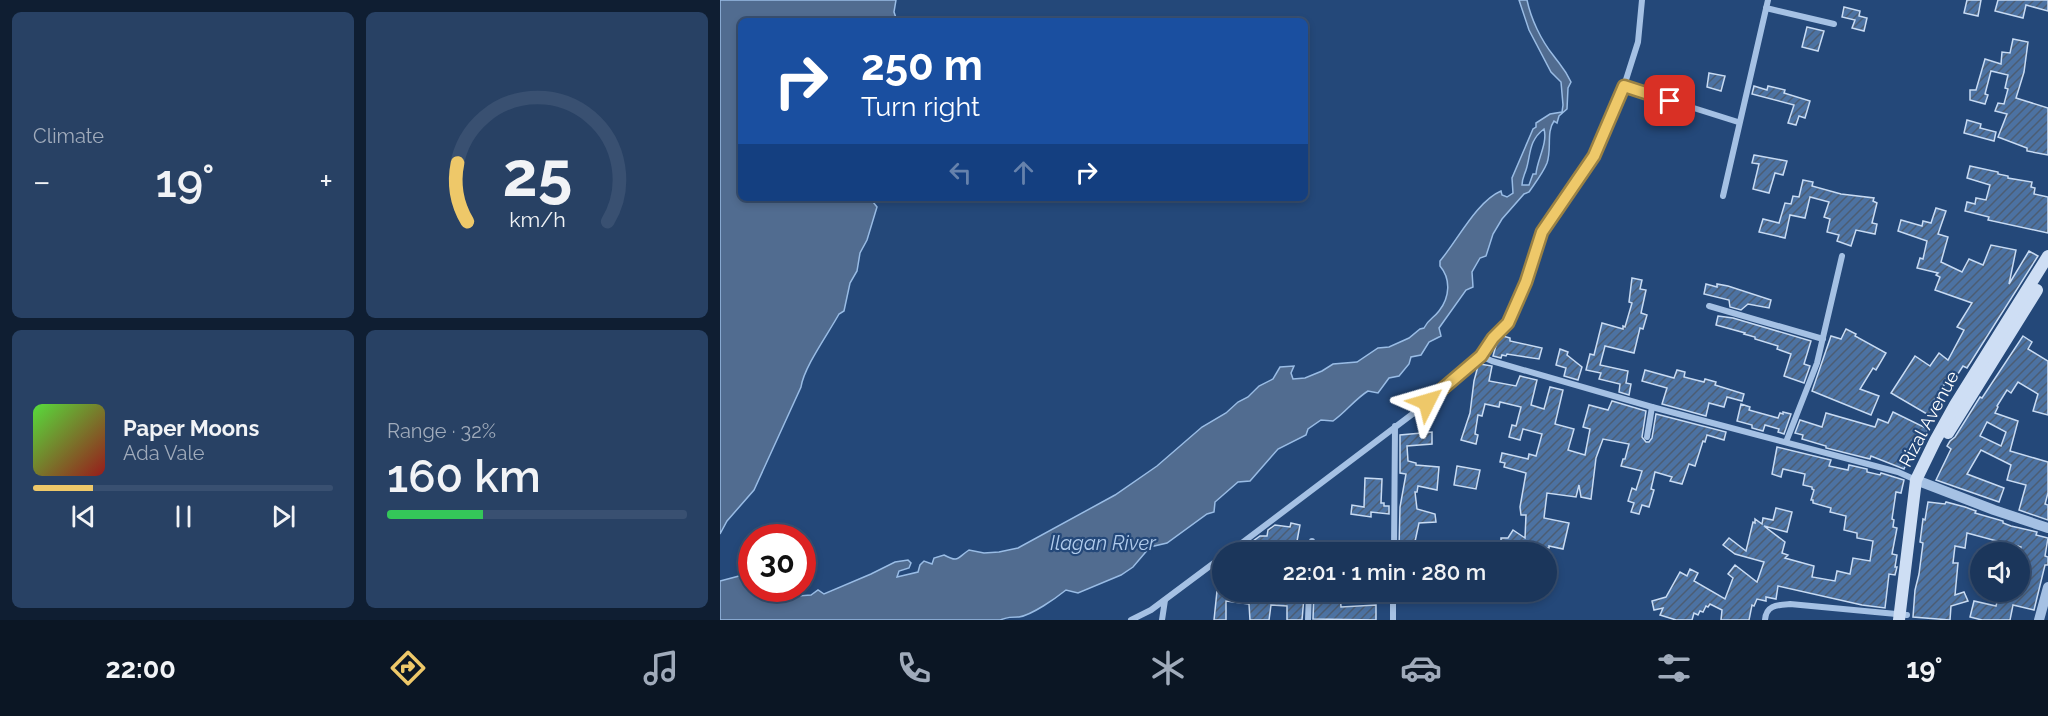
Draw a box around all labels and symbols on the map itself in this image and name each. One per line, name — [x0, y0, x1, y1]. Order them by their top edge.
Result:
pin — [1644, 75, 1695, 126]
street label: Rizal Avenue — [1894, 367, 1963, 470]
position arrow — [1395, 370, 1459, 434]
speed limit sign: 30 — [738, 524, 816, 602]
water label: Ilagan River — [1050, 531, 1157, 555]

